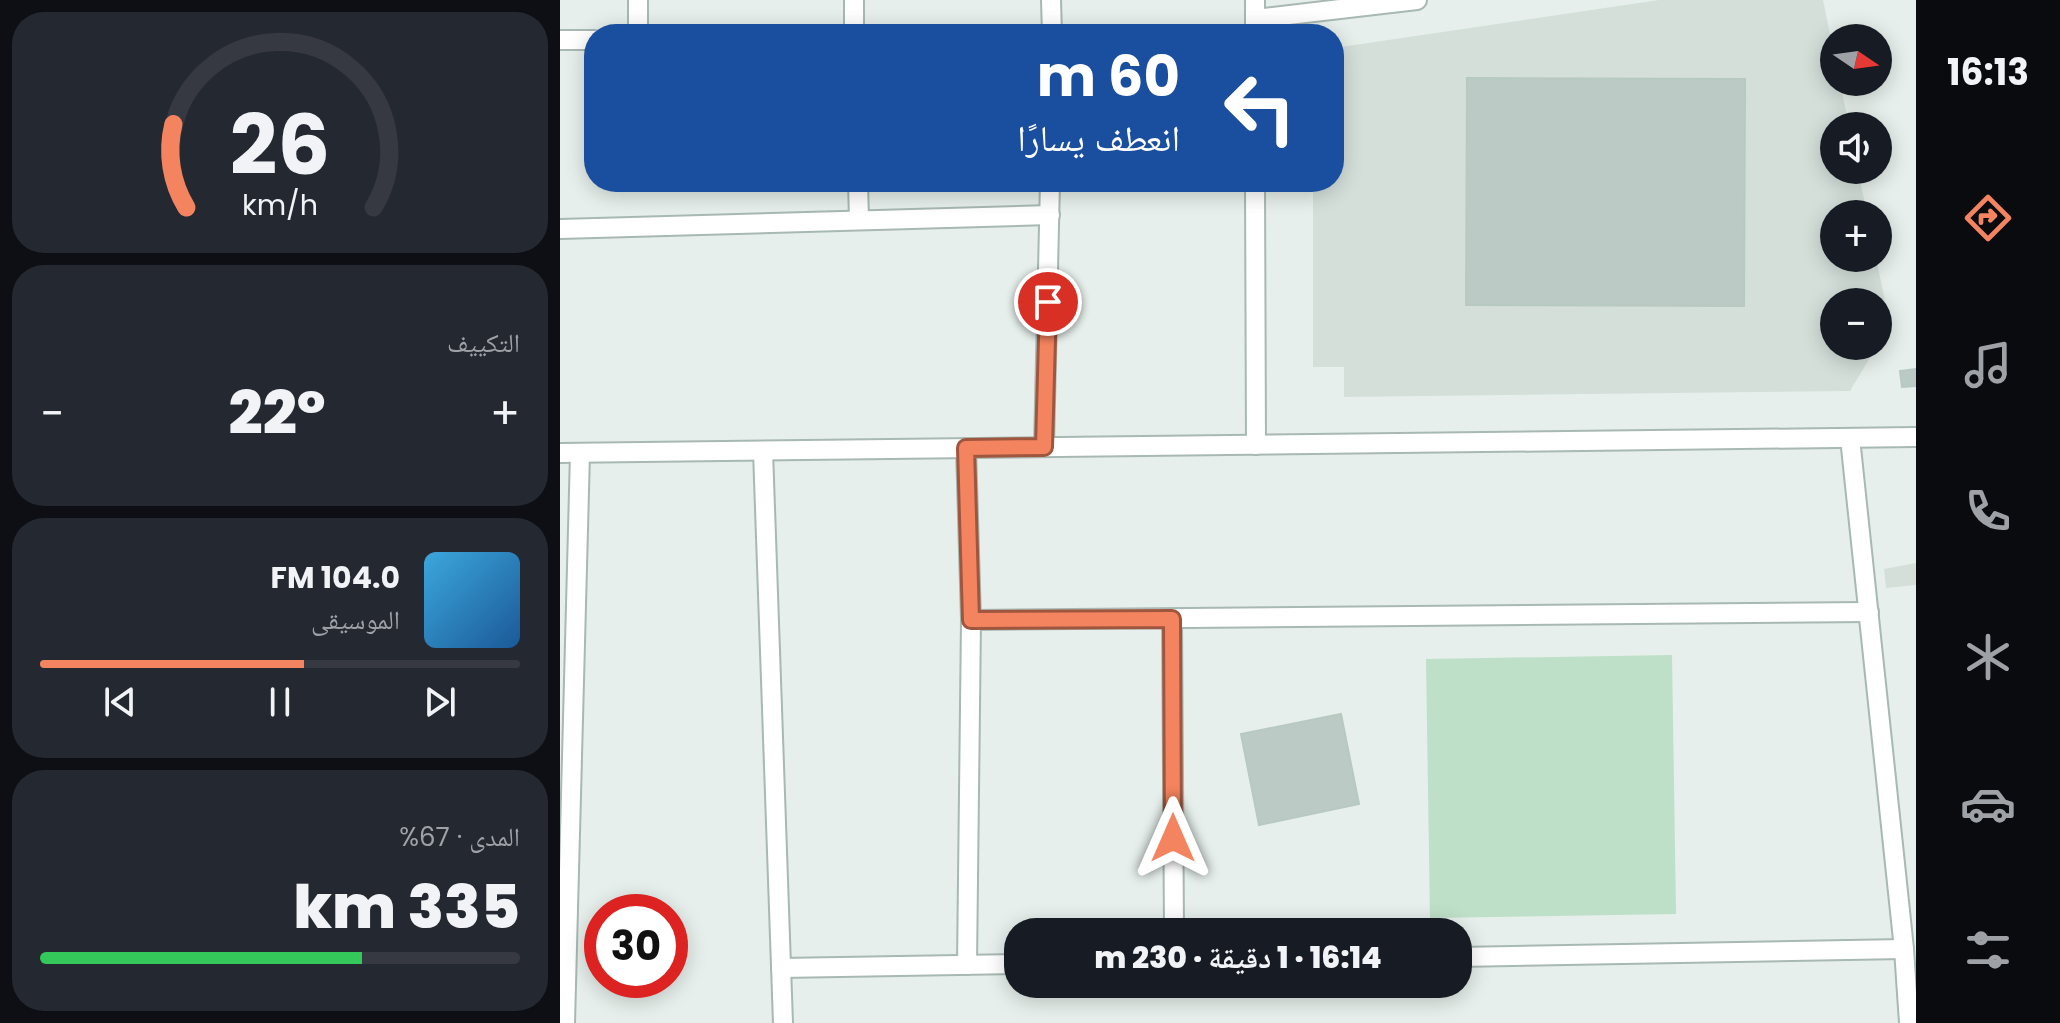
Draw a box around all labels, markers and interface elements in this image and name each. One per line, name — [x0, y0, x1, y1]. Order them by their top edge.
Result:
north arrow — [1820, 24, 1892, 96]
map controls — [1820, 24, 1892, 360]
text: 60 m — [1037, 37, 1180, 116]
text: 16:13 — [1947, 47, 2029, 98]
icon: left — [1208, 56, 1312, 160]
text: 26 — [230, 87, 330, 203]
button: sound — [1820, 112, 1892, 184]
text: انعطف يسارًا — [1017, 113, 1180, 164]
text: km/h — [242, 186, 318, 226]
icon: directions — [1960, 190, 2016, 246]
button: + — [1820, 200, 1892, 272]
pin — [1014, 268, 1082, 336]
icon: arrive — [1026, 280, 1070, 324]
button: − — [1820, 288, 1892, 360]
text: التكييف — [447, 325, 520, 361]
icon: music — [1960, 337, 2016, 393]
text: 22° — [229, 371, 326, 455]
text: − — [40, 383, 64, 444]
text: + — [490, 383, 520, 444]
icon: phone — [1960, 483, 2016, 539]
text: 104.0 FM — [271, 556, 400, 599]
text: الموسيقى — [311, 602, 400, 638]
icon: climate — [1960, 629, 2016, 685]
icon: previous — [98, 680, 142, 724]
icon: pause — [258, 680, 302, 724]
icon: next — [418, 680, 462, 724]
icon: car — [1960, 776, 2016, 832]
position arrow — [1131, 796, 1215, 880]
text: المدى · 67% — [399, 819, 520, 855]
text: 335 km — [293, 865, 520, 949]
speed limit sign: 30 — [584, 894, 688, 998]
icon: filters — [1960, 922, 2016, 978]
text: 16:14 · 1 دقيقة · 230 m — [1094, 936, 1382, 979]

